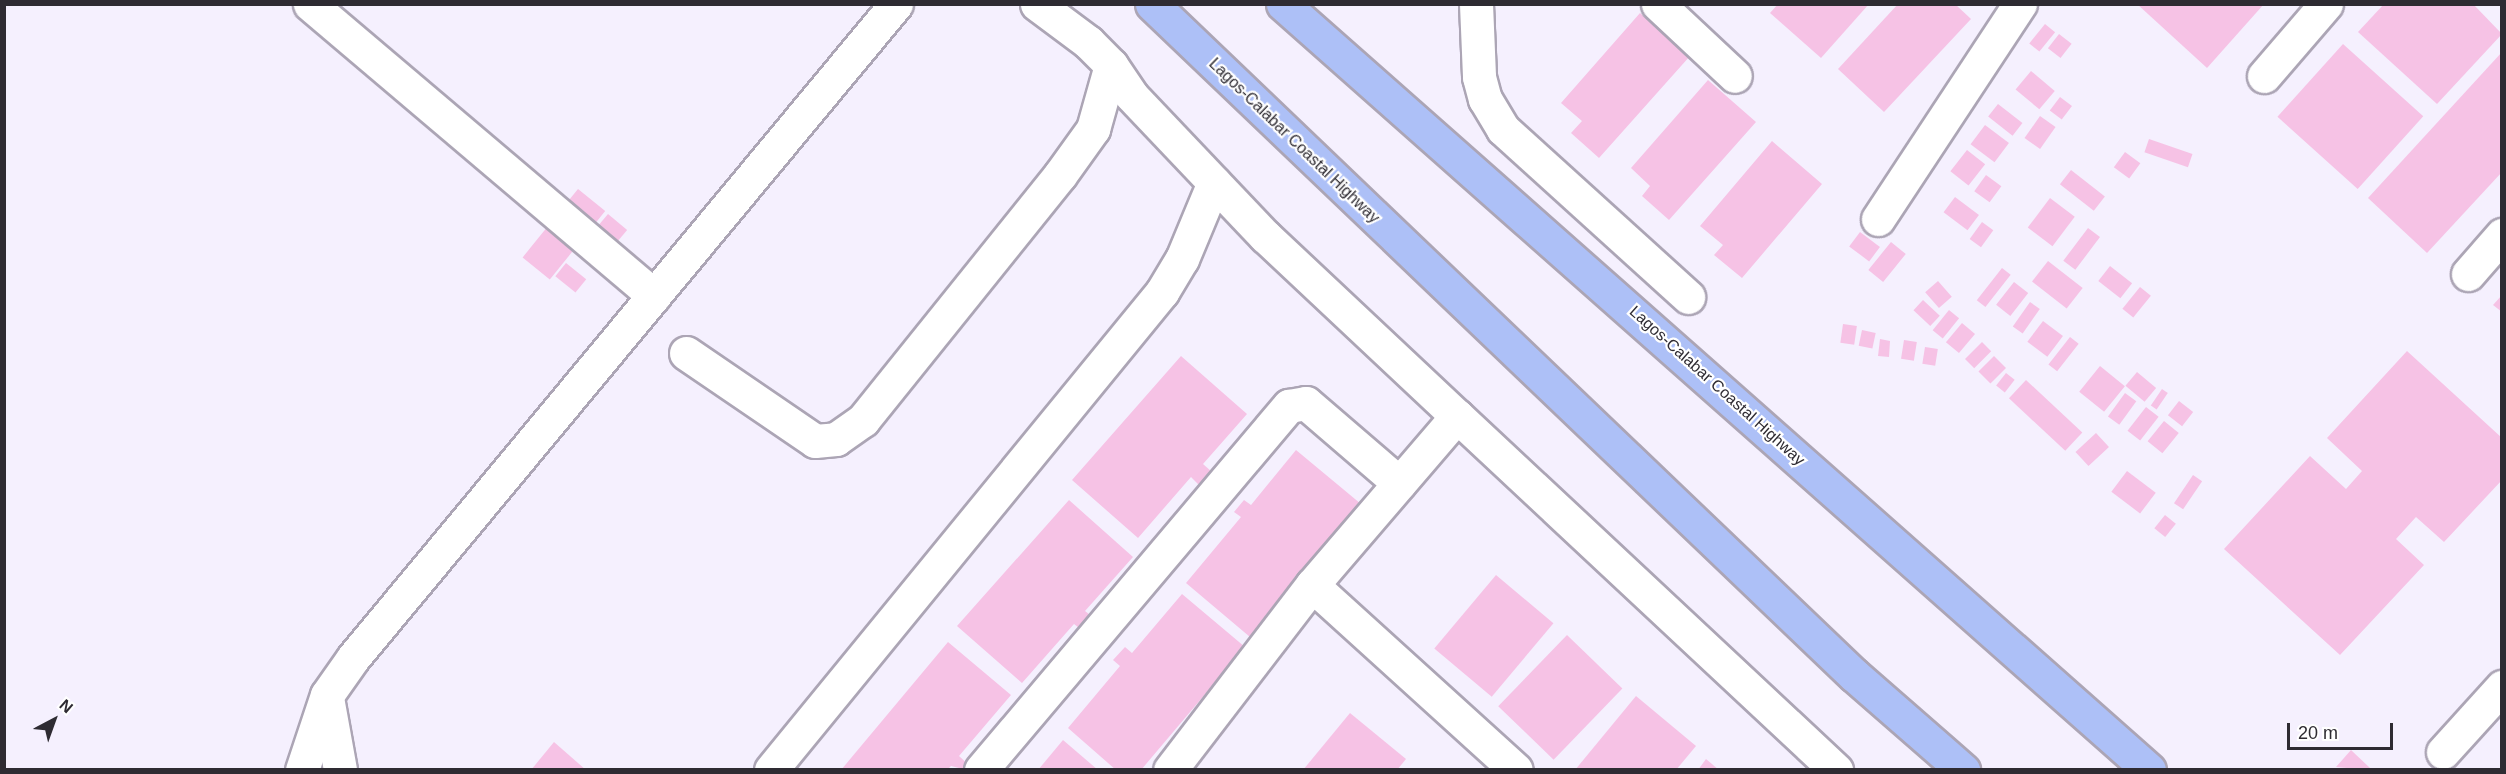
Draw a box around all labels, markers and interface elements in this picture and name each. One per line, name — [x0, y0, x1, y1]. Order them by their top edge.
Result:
street label: Lagos-Calabar Coastal Highway — [1205, 54, 1383, 228]
street label: Lagos-Calabar Coastal Highway — [1625, 302, 1809, 470]
north arrow — [24, 690, 84, 750]
text: N — [56, 696, 76, 716]
scale bar — [2290, 711, 2396, 749]
text: 20 m — [2298, 723, 2338, 743]

